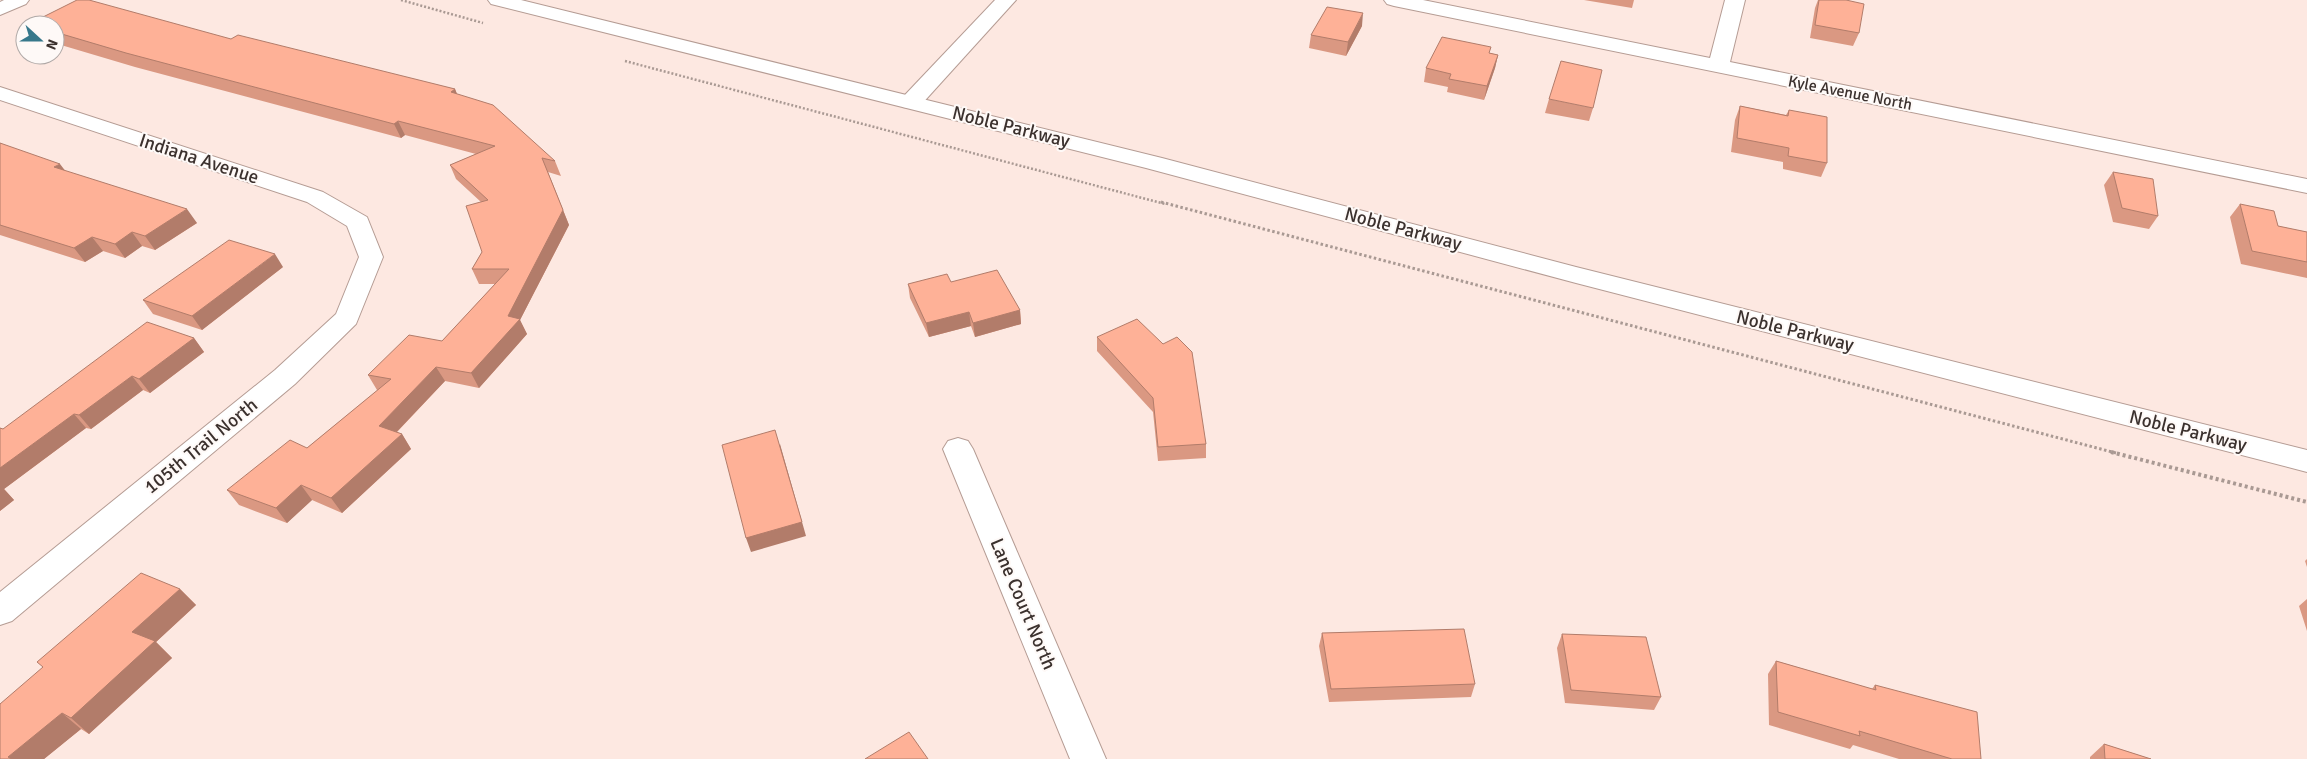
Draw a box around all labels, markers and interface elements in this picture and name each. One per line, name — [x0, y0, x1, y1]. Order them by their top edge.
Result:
north arrow — [15, 15, 65, 65]
text: N — [42, 37, 61, 52]
street label: Kyle Avenue North — [1786, 71, 1914, 115]
street label: Noble Parkway — [950, 101, 1072, 153]
street label: Indiana Avenue — [136, 128, 262, 190]
street label: Noble Parkway — [1342, 202, 1464, 256]
street label: Noble Parkway — [1734, 305, 1856, 357]
street label: 105th Trail North — [139, 393, 263, 499]
street label: Noble Parkway — [2127, 405, 2249, 457]
street label: Lane Court North — [985, 535, 1061, 673]

